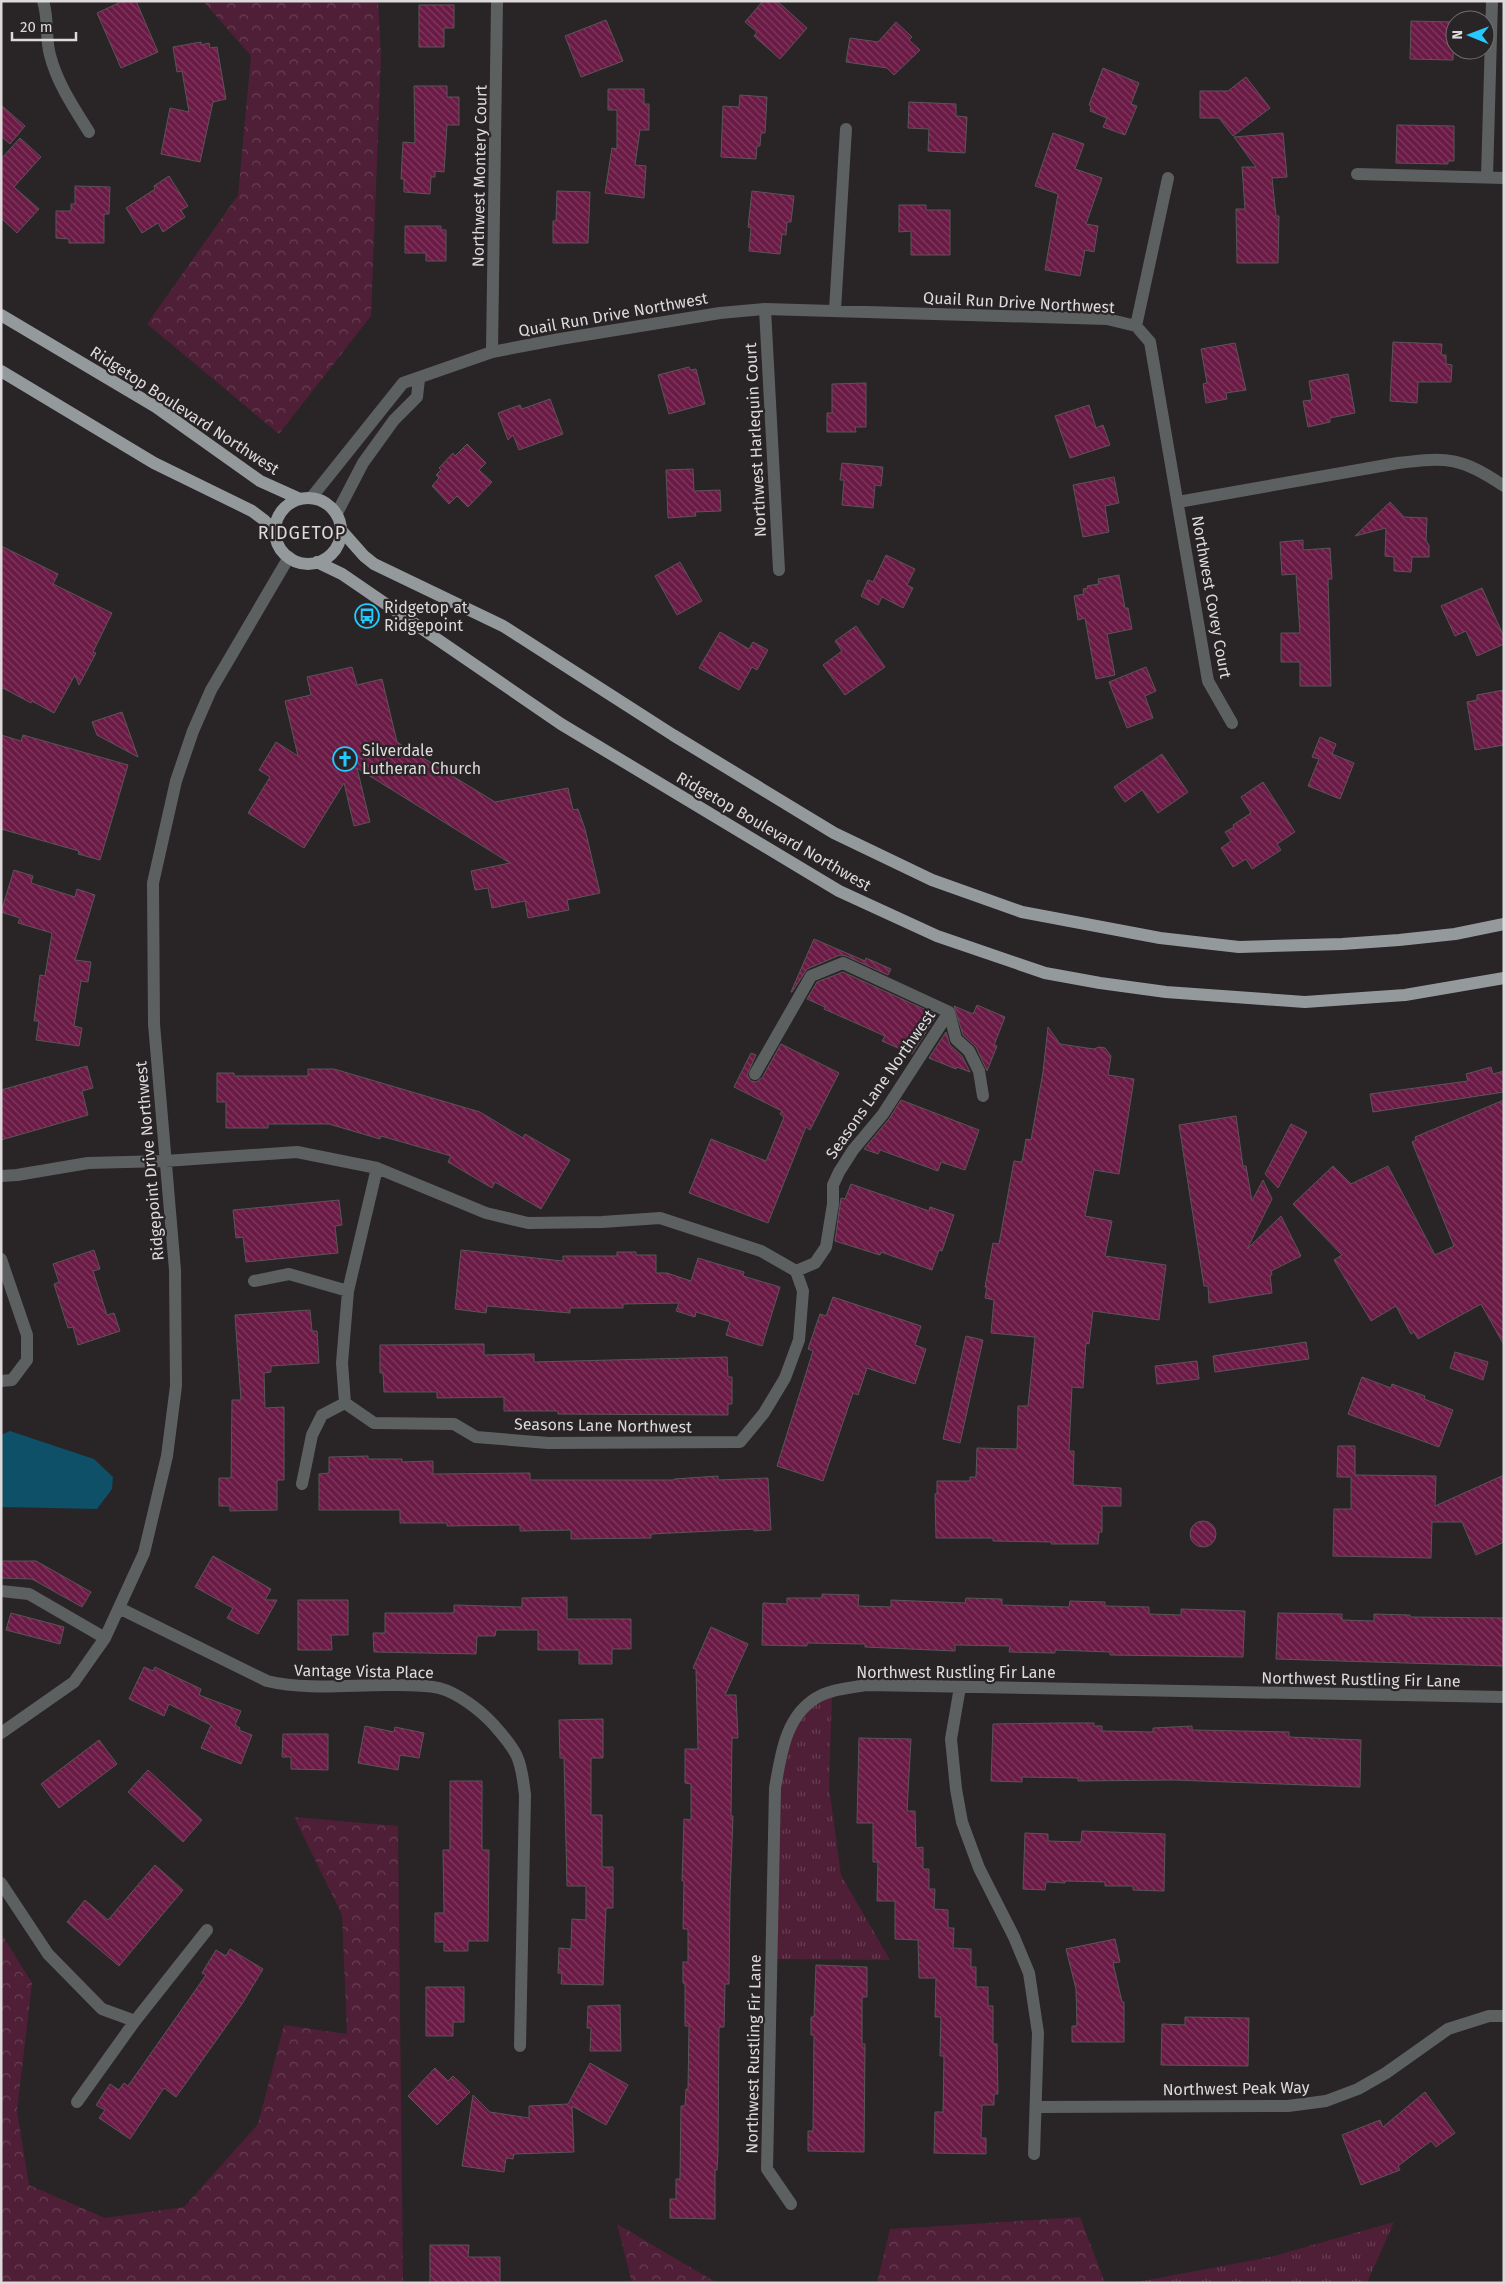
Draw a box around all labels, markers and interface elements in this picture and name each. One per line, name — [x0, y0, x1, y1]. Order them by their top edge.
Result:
scale bar — [12, 10, 76, 42]
north arrow — [1445, 10, 1495, 60]
text: 20 m — [20, 18, 53, 36]
text: N — [1449, 30, 1466, 40]
street label: Northwest Montery Court — [468, 85, 491, 267]
street label: Quail Run Drive Northwest — [517, 288, 709, 341]
street label: Quail Run Drive Northwest — [923, 288, 1116, 317]
street label: Ridgetop Boulevard Northwest — [87, 342, 283, 479]
street label: Northwest Harlequin Court — [741, 342, 770, 538]
street label: Northwest Covey Court — [1188, 514, 1235, 680]
district label: RIDGETOP — [258, 522, 346, 544]
place label: Ridgetop at Ridgepoint — [384, 598, 468, 635]
bus stop icon: Ridgetop at Ridgepoint — [354, 603, 380, 629]
place label: Silverdale Lutheran Church — [362, 741, 481, 778]
church icon: Silverdale Lutheran Church — [332, 746, 358, 772]
street label: Ridgetop Boulevard Northwest — [673, 768, 875, 895]
street label: Seasons Lane Northwest — [822, 1006, 939, 1162]
street label: Ridgepoint Drive Northwest — [131, 1060, 168, 1261]
street label: Seasons Lane Northwest — [514, 1414, 692, 1437]
street label: Vantage Vista Place — [294, 1661, 434, 1682]
street label: Northwest Rustling Fir Lane — [856, 1663, 1056, 1682]
street label: Northwest Rustling Fir Lane — [1261, 1668, 1461, 1691]
street label: Northwest Rustling Fir Lane — [742, 1954, 765, 2154]
street label: Northwest Peak Way — [1162, 2078, 1310, 2099]

